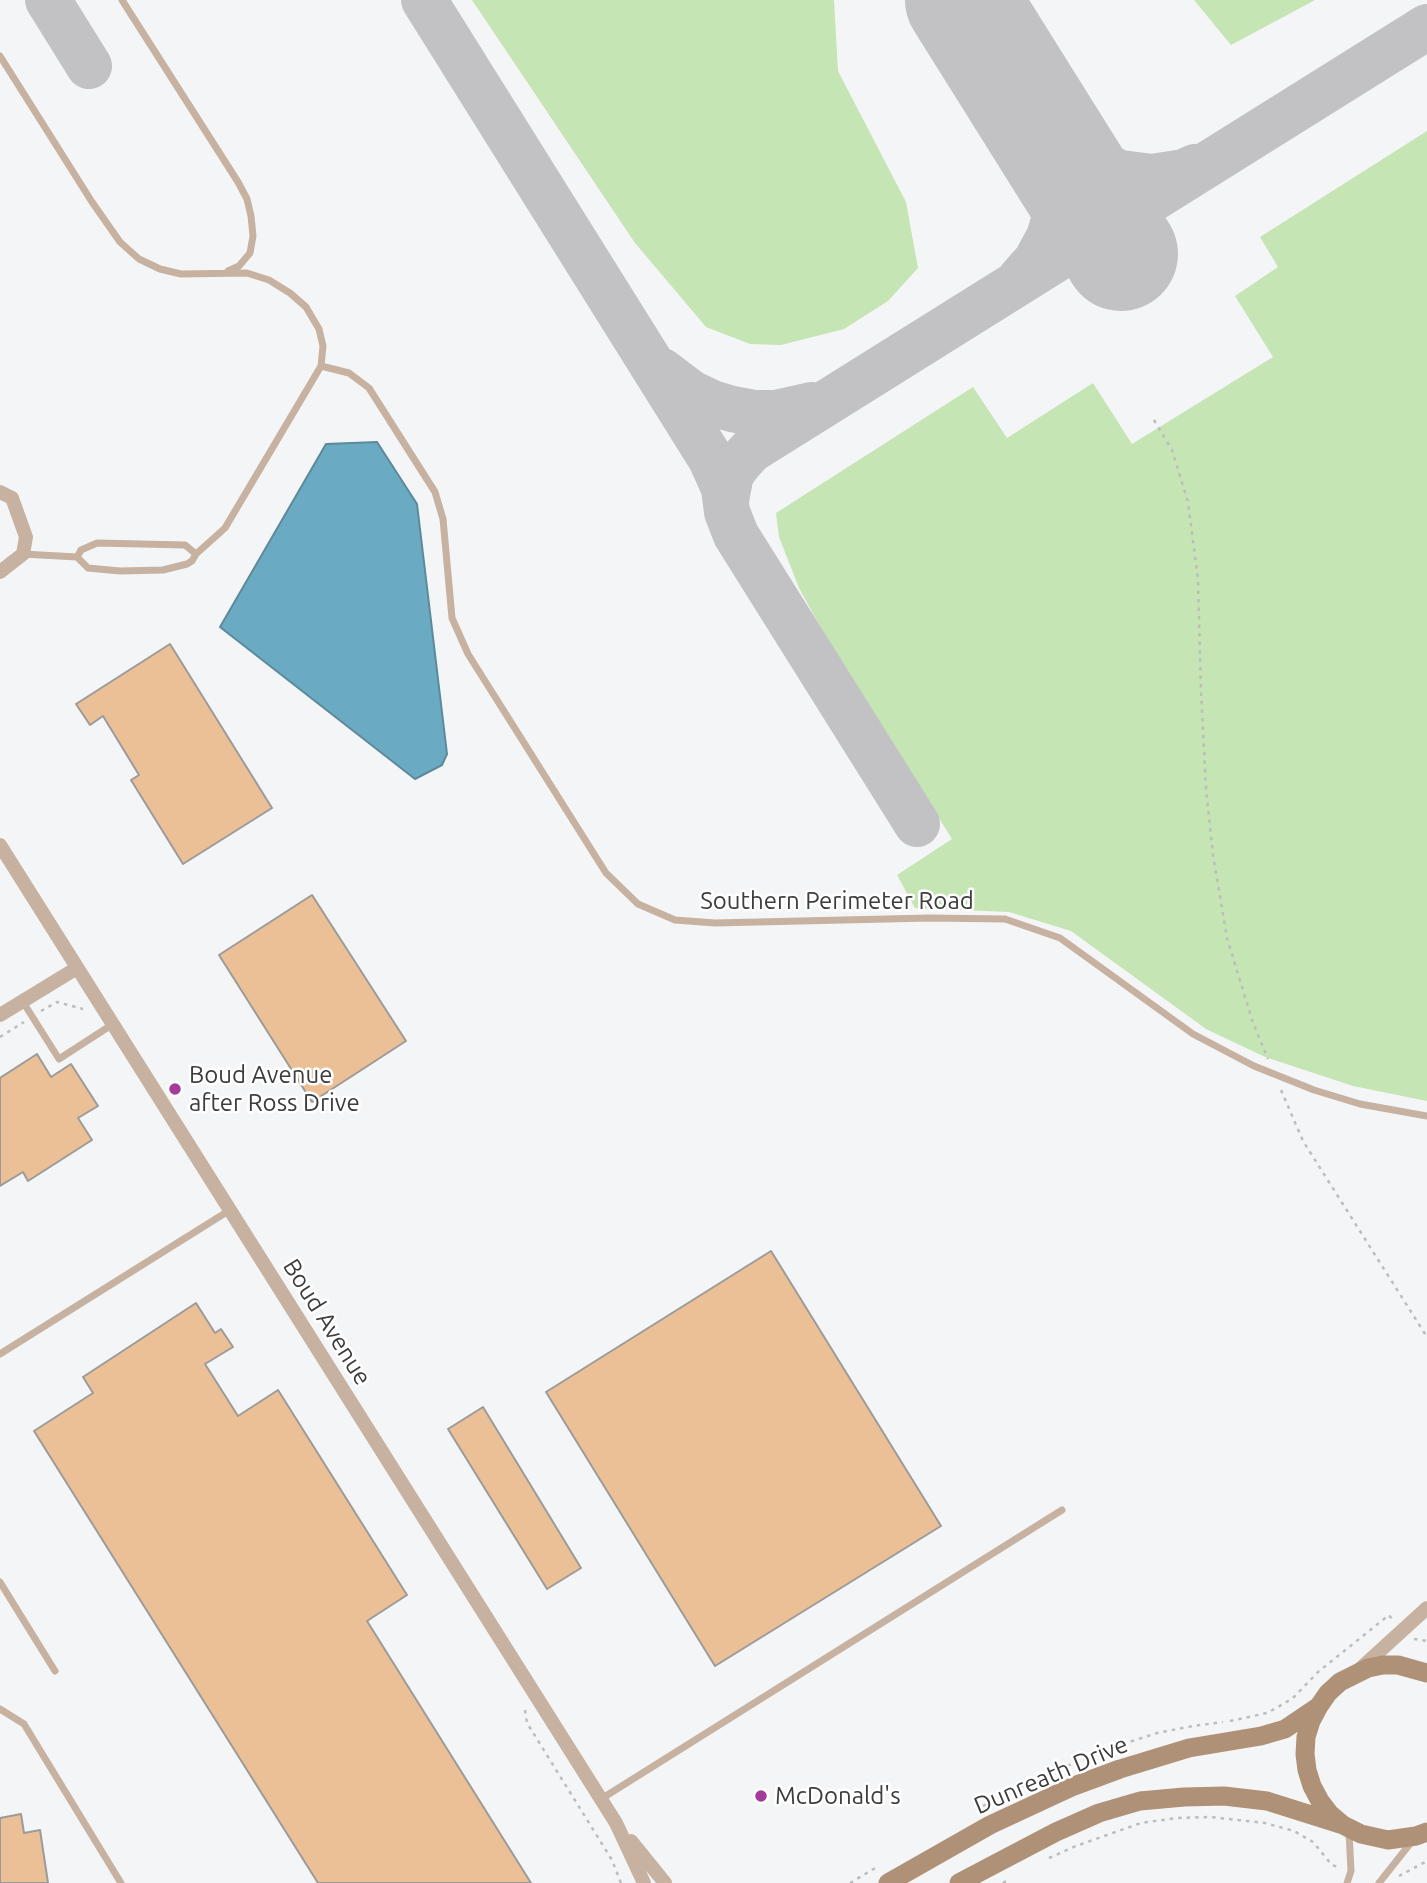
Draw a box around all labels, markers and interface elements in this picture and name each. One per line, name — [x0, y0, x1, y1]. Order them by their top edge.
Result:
street label: Southern Perimeter Road — [700, 887, 974, 915]
place label: Boud Avenue after Ross Drive — [189, 1061, 360, 1117]
marker: Boud Avenue after Ross Drive — [167, 1081, 183, 1097]
street label: Boud Avenue — [277, 1254, 377, 1390]
street label: Dunreath Drive — [970, 1730, 1132, 1820]
place label: McDonald's — [775, 1782, 901, 1810]
marker: McDonald's — [753, 1788, 769, 1804]

